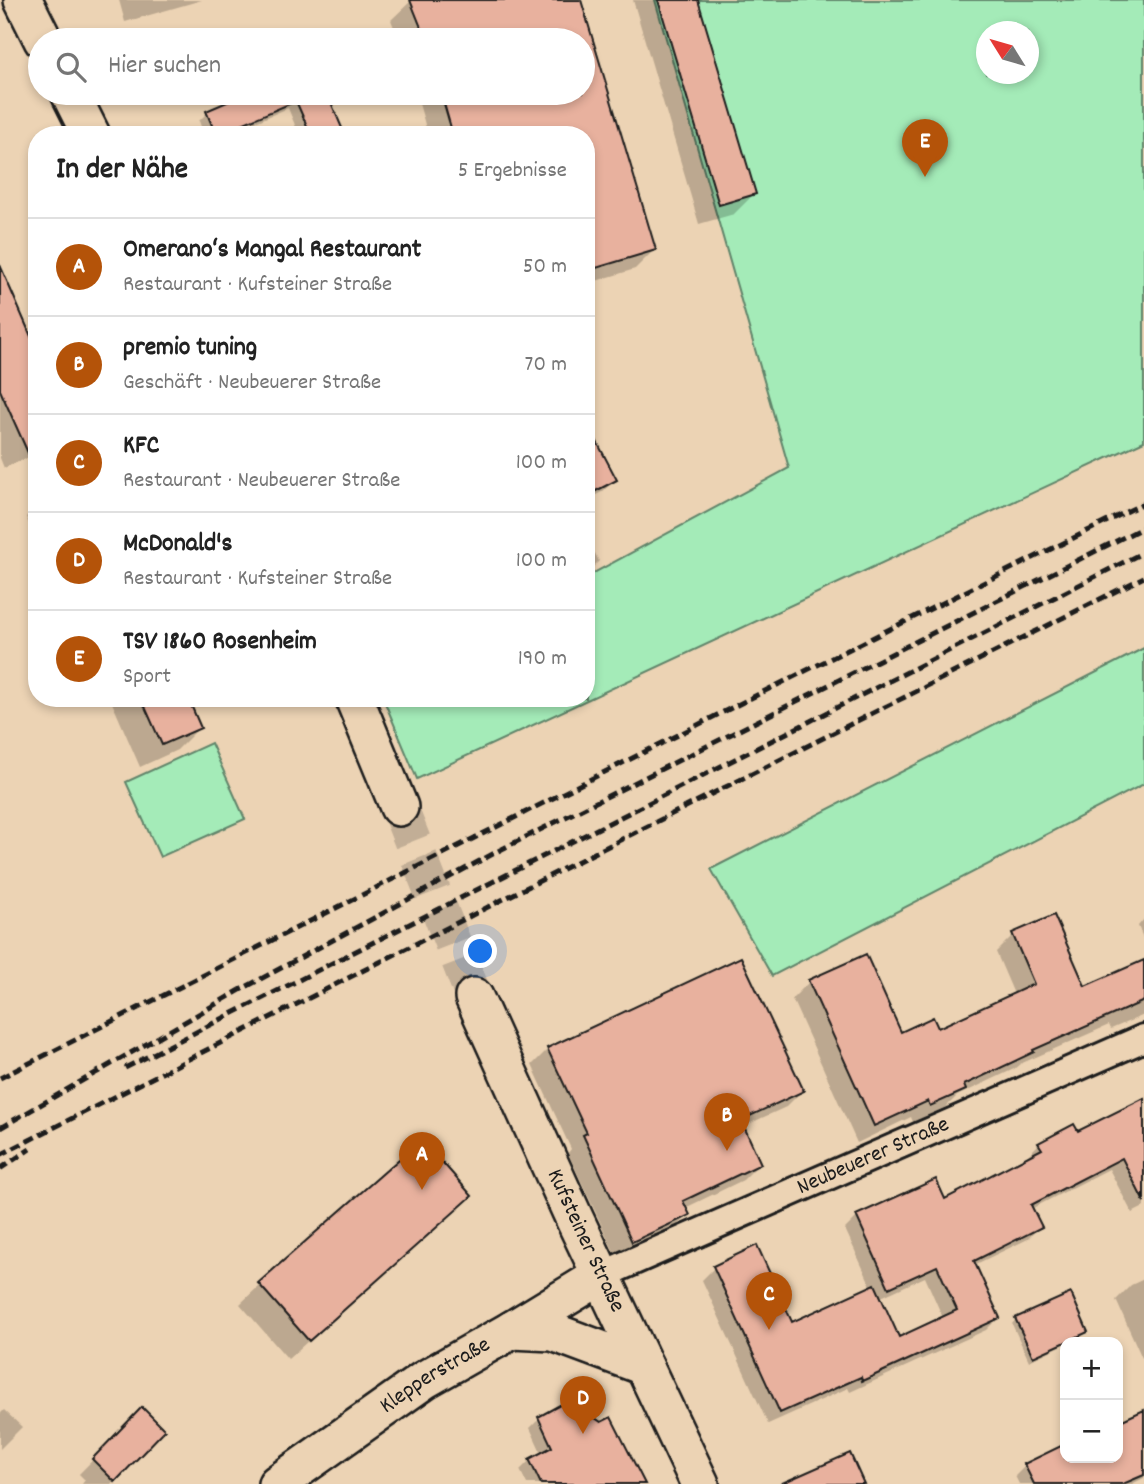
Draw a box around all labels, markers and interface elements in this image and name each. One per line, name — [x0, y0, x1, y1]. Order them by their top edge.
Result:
north arrow — [976, 21, 1039, 84]
search box — [28, 28, 595, 105]
icon: search — [52, 48, 90, 86]
text: Hier suchen — [108, 48, 221, 85]
pin: E — [902, 119, 948, 177]
text: In der Nähe — [56, 150, 188, 193]
text: 5 Ergebnisse — [458, 155, 567, 188]
text: Omerano‘s Mangal Restaurant — [123, 232, 421, 269]
text: A — [73, 251, 85, 284]
text: 50 m — [523, 251, 567, 284]
text: Restaurant · Kufsteiner Straße — [123, 269, 392, 302]
text: premio tuning — [123, 330, 257, 367]
text: B — [74, 349, 84, 382]
text: 70 m — [525, 349, 567, 382]
text: Geschäft · Neubeuerer Straße — [123, 367, 381, 400]
text: KFC — [123, 428, 159, 465]
text: C — [73, 447, 85, 480]
text: 100 m — [516, 447, 567, 480]
text: Restaurant · Neubeuerer Straße — [123, 465, 400, 498]
text: McDonald's — [123, 526, 232, 563]
text: D — [73, 545, 85, 578]
text: 100 m — [516, 545, 567, 578]
text: Restaurant · Kufsteiner Straße — [123, 563, 392, 596]
text: TSV 1860 Rosenheim — [123, 624, 317, 661]
text: E — [74, 643, 84, 676]
text: 190 m — [518, 643, 567, 676]
text: Sport — [123, 661, 171, 694]
your location — [463, 934, 497, 968]
pin: B — [704, 1093, 750, 1151]
street label: Neubeuerer Straße — [792, 1109, 955, 1204]
pin: A — [399, 1132, 445, 1190]
street label: Kufsteiner Straße — [538, 1164, 633, 1318]
pin: C — [746, 1272, 792, 1330]
street label: Klepperstraße — [373, 1329, 497, 1423]
map controls — [1060, 1337, 1123, 1463]
button: + — [1060, 1337, 1123, 1400]
pin: D — [560, 1376, 606, 1434]
button: − — [1060, 1400, 1123, 1463]

